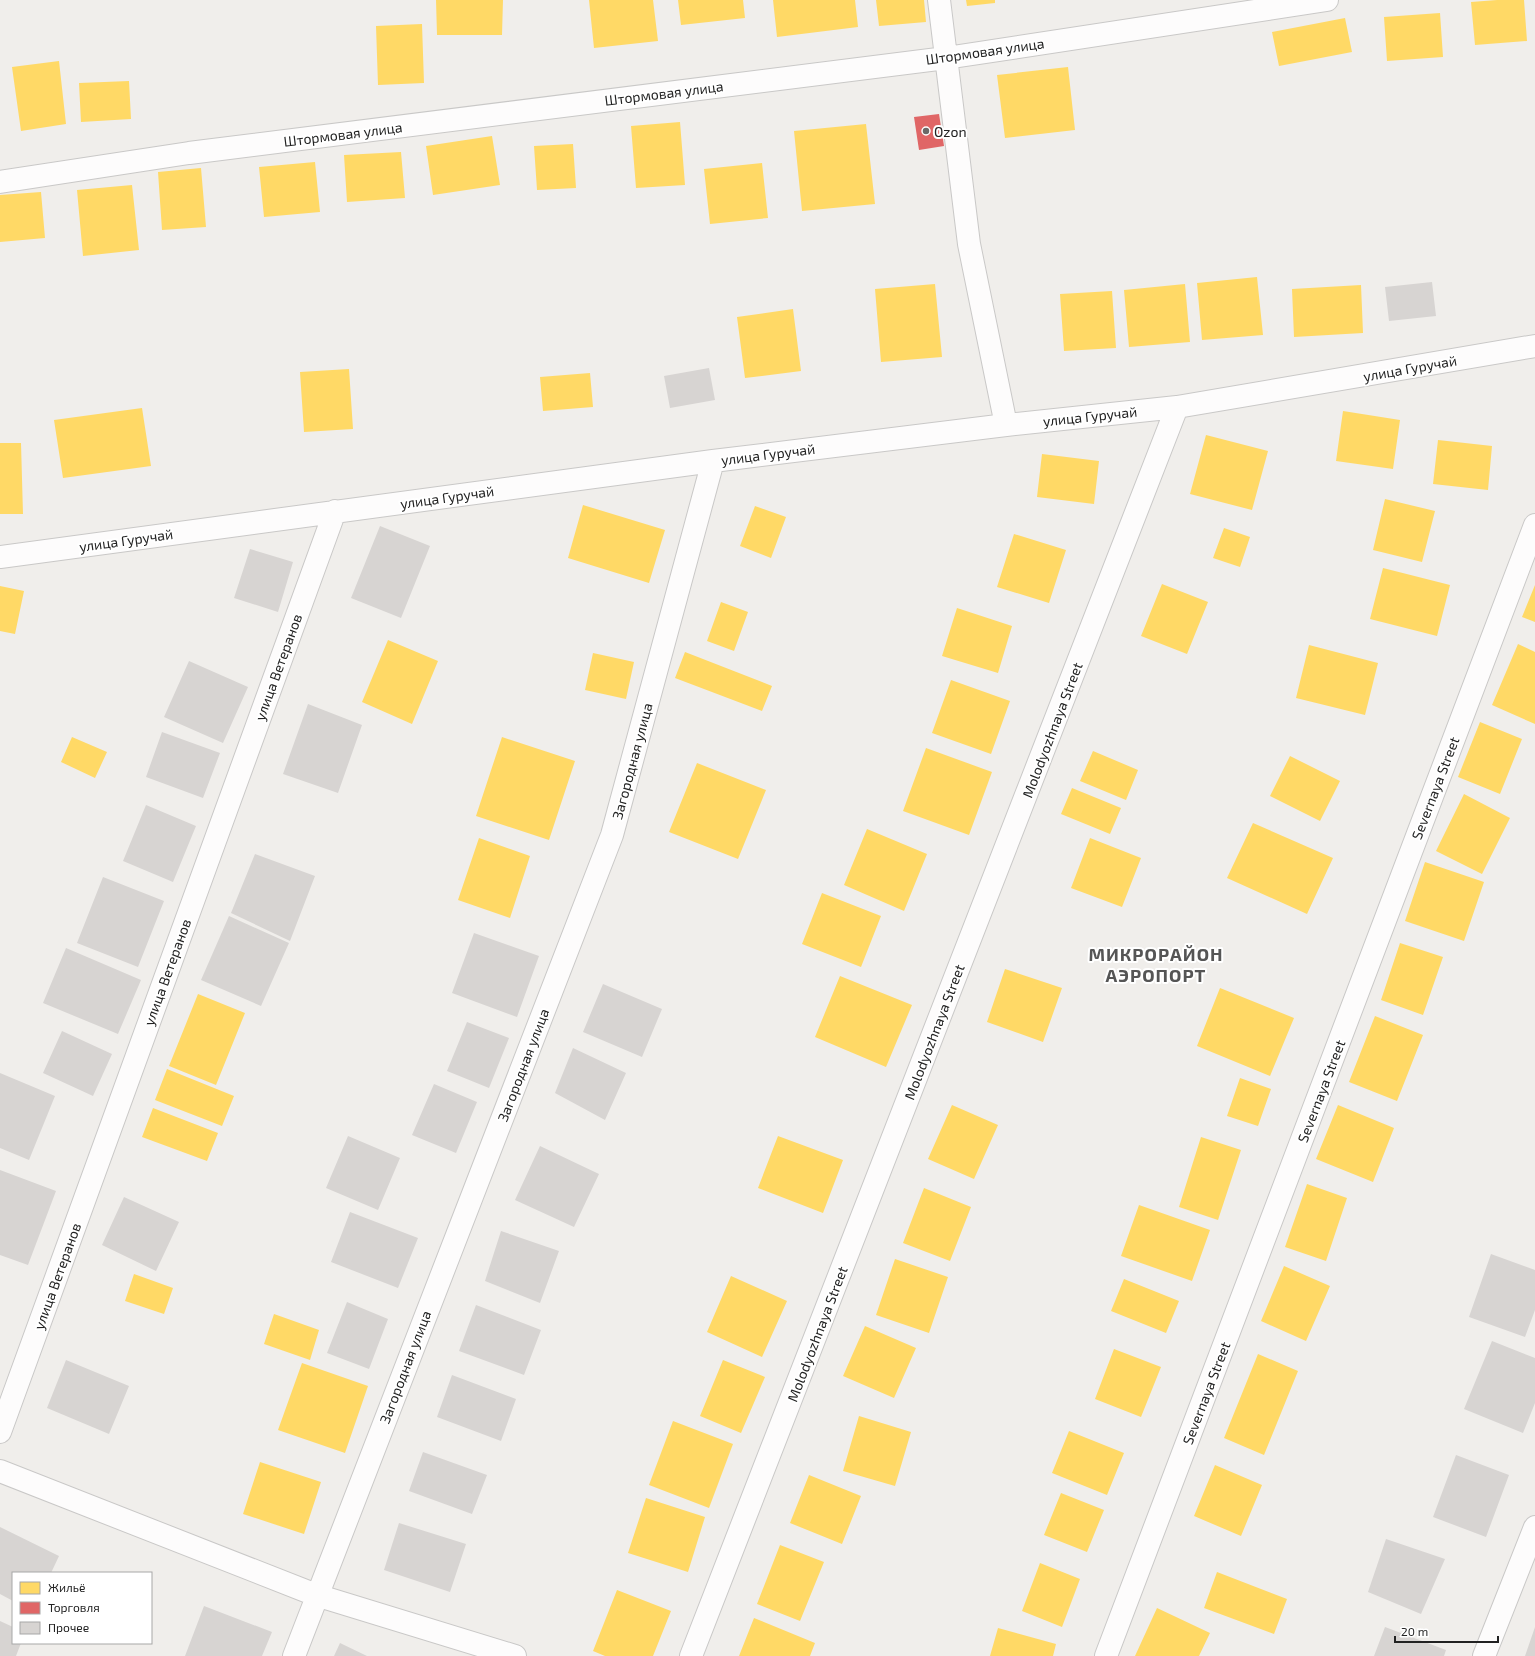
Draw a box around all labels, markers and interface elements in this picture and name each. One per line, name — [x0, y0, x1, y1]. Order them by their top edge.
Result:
street label: Штормовая улица — [925, 34, 1045, 68]
street label: Штормовая улица — [604, 77, 724, 109]
street label: Штормовая улица — [283, 118, 403, 150]
place label: Ozon — [934, 123, 967, 140]
marker: Ozon — [921, 126, 931, 136]
street label: улица Гуручай — [1362, 351, 1458, 385]
street label: улица Гуручай — [1042, 403, 1138, 429]
street label: улица Гуручай — [720, 440, 816, 468]
street label: улица Гуручай — [399, 482, 495, 512]
street label: улица Гуручай — [78, 525, 174, 555]
street label: улица Ветеранов — [251, 611, 305, 723]
street label: Molodyozhnaya Street — [1018, 660, 1086, 800]
street label: Загородная улица — [608, 701, 656, 821]
street label: Severnaya Street — [1408, 734, 1462, 842]
street label: улица Ветеранов — [140, 916, 194, 1028]
district label: МИКРОРАЙОН АЭРОПОРТ — [1088, 943, 1224, 986]
street label: Molodyozhnaya Street — [900, 962, 968, 1102]
street label: Загородная улица — [494, 1006, 552, 1124]
street label: Severnaya Street — [1294, 1037, 1348, 1145]
street label: улица Ветеранов — [30, 1220, 84, 1332]
street label: Molodyozhnaya Street — [783, 1264, 851, 1404]
street label: Загородная улица — [376, 1308, 434, 1426]
street label: Severnaya Street — [1179, 1339, 1233, 1447]
legend — [12, 1572, 152, 1644]
text: Жильё — [48, 1580, 85, 1594]
text: Торговля — [48, 1600, 100, 1614]
scale bar — [1395, 1618, 1498, 1644]
text: Прочее — [48, 1620, 89, 1634]
text: 20 m — [1401, 1624, 1428, 1638]

